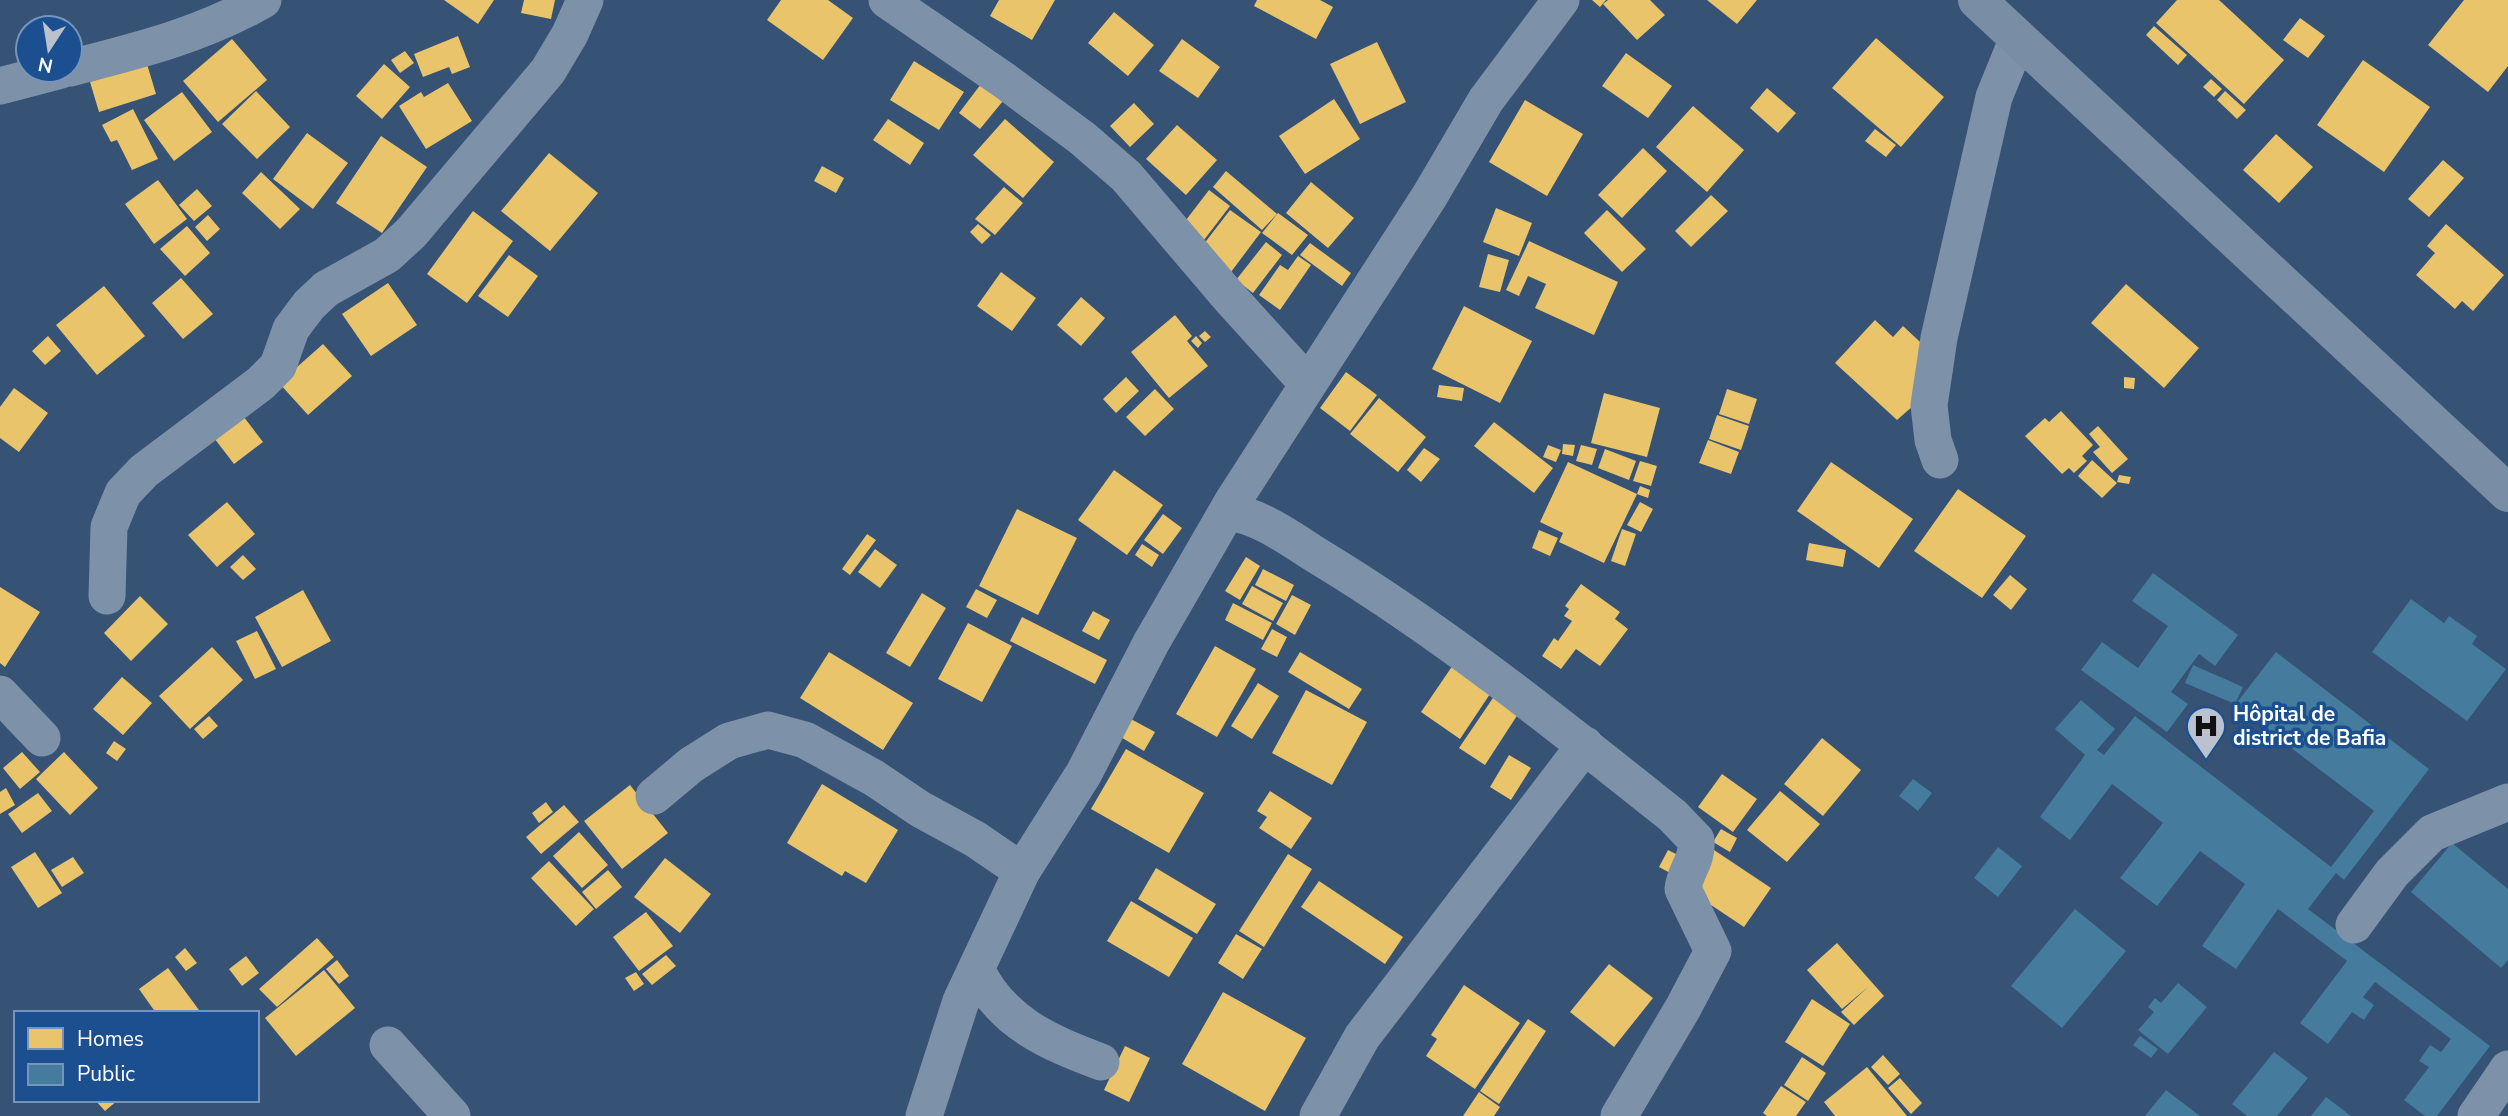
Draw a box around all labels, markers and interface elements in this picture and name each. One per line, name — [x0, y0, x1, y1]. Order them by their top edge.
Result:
north arrow — [14, 14, 84, 84]
text: N — [36, 50, 55, 79]
place label: Hôpital de district de Bafia — [2233, 700, 2386, 752]
hospital icon: Hôpital de district de Bafia — [2185, 705, 2227, 760]
legend — [14, 1011, 259, 1102]
text: Homes — [77, 1025, 144, 1053]
text: Public — [77, 1060, 135, 1088]

